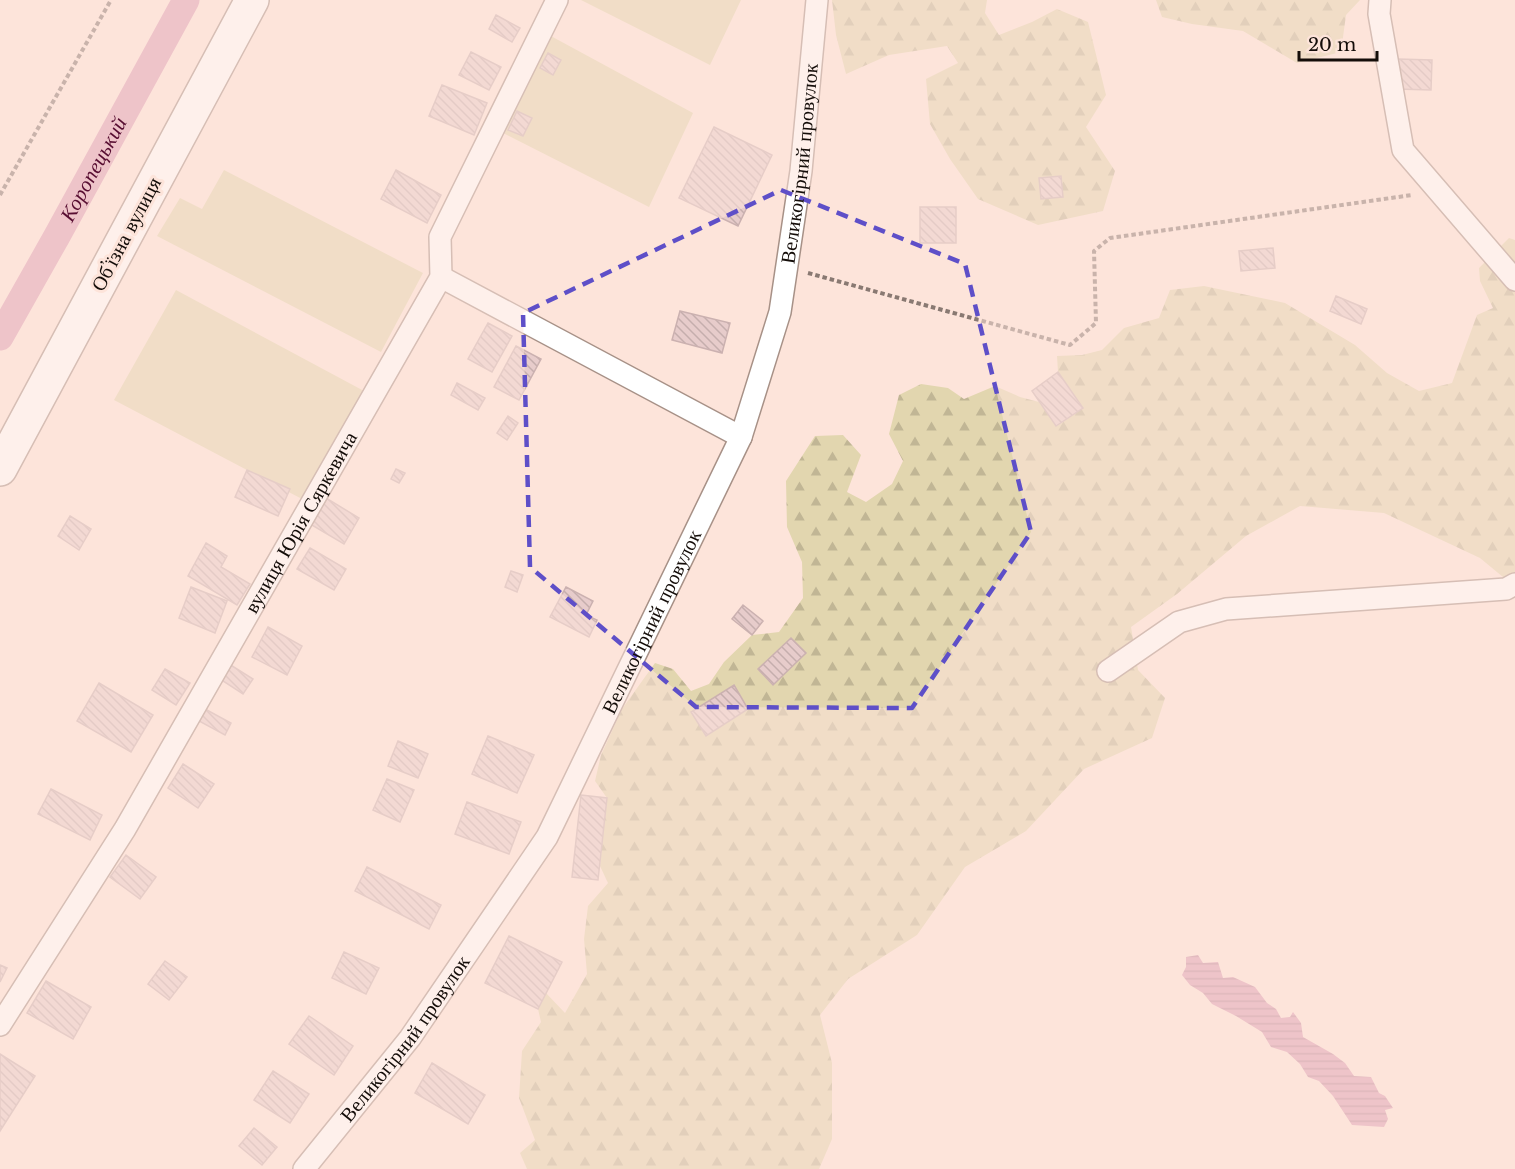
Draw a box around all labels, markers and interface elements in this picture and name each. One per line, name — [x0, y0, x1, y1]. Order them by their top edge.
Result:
scale bar — [1299, 24, 1377, 62]
text: 20 m — [1308, 34, 1356, 56]
street label: Великогірний провулок — [775, 62, 823, 265]
water label: Коропецький — [54, 112, 133, 227]
street label: Обʼїзна вулиця — [86, 173, 166, 295]
street label: вулиця Юрія Сяркевича — [239, 427, 362, 617]
street label: Великогірний провулок — [597, 526, 706, 718]
street label: Великогірний провулок — [335, 951, 475, 1127]

